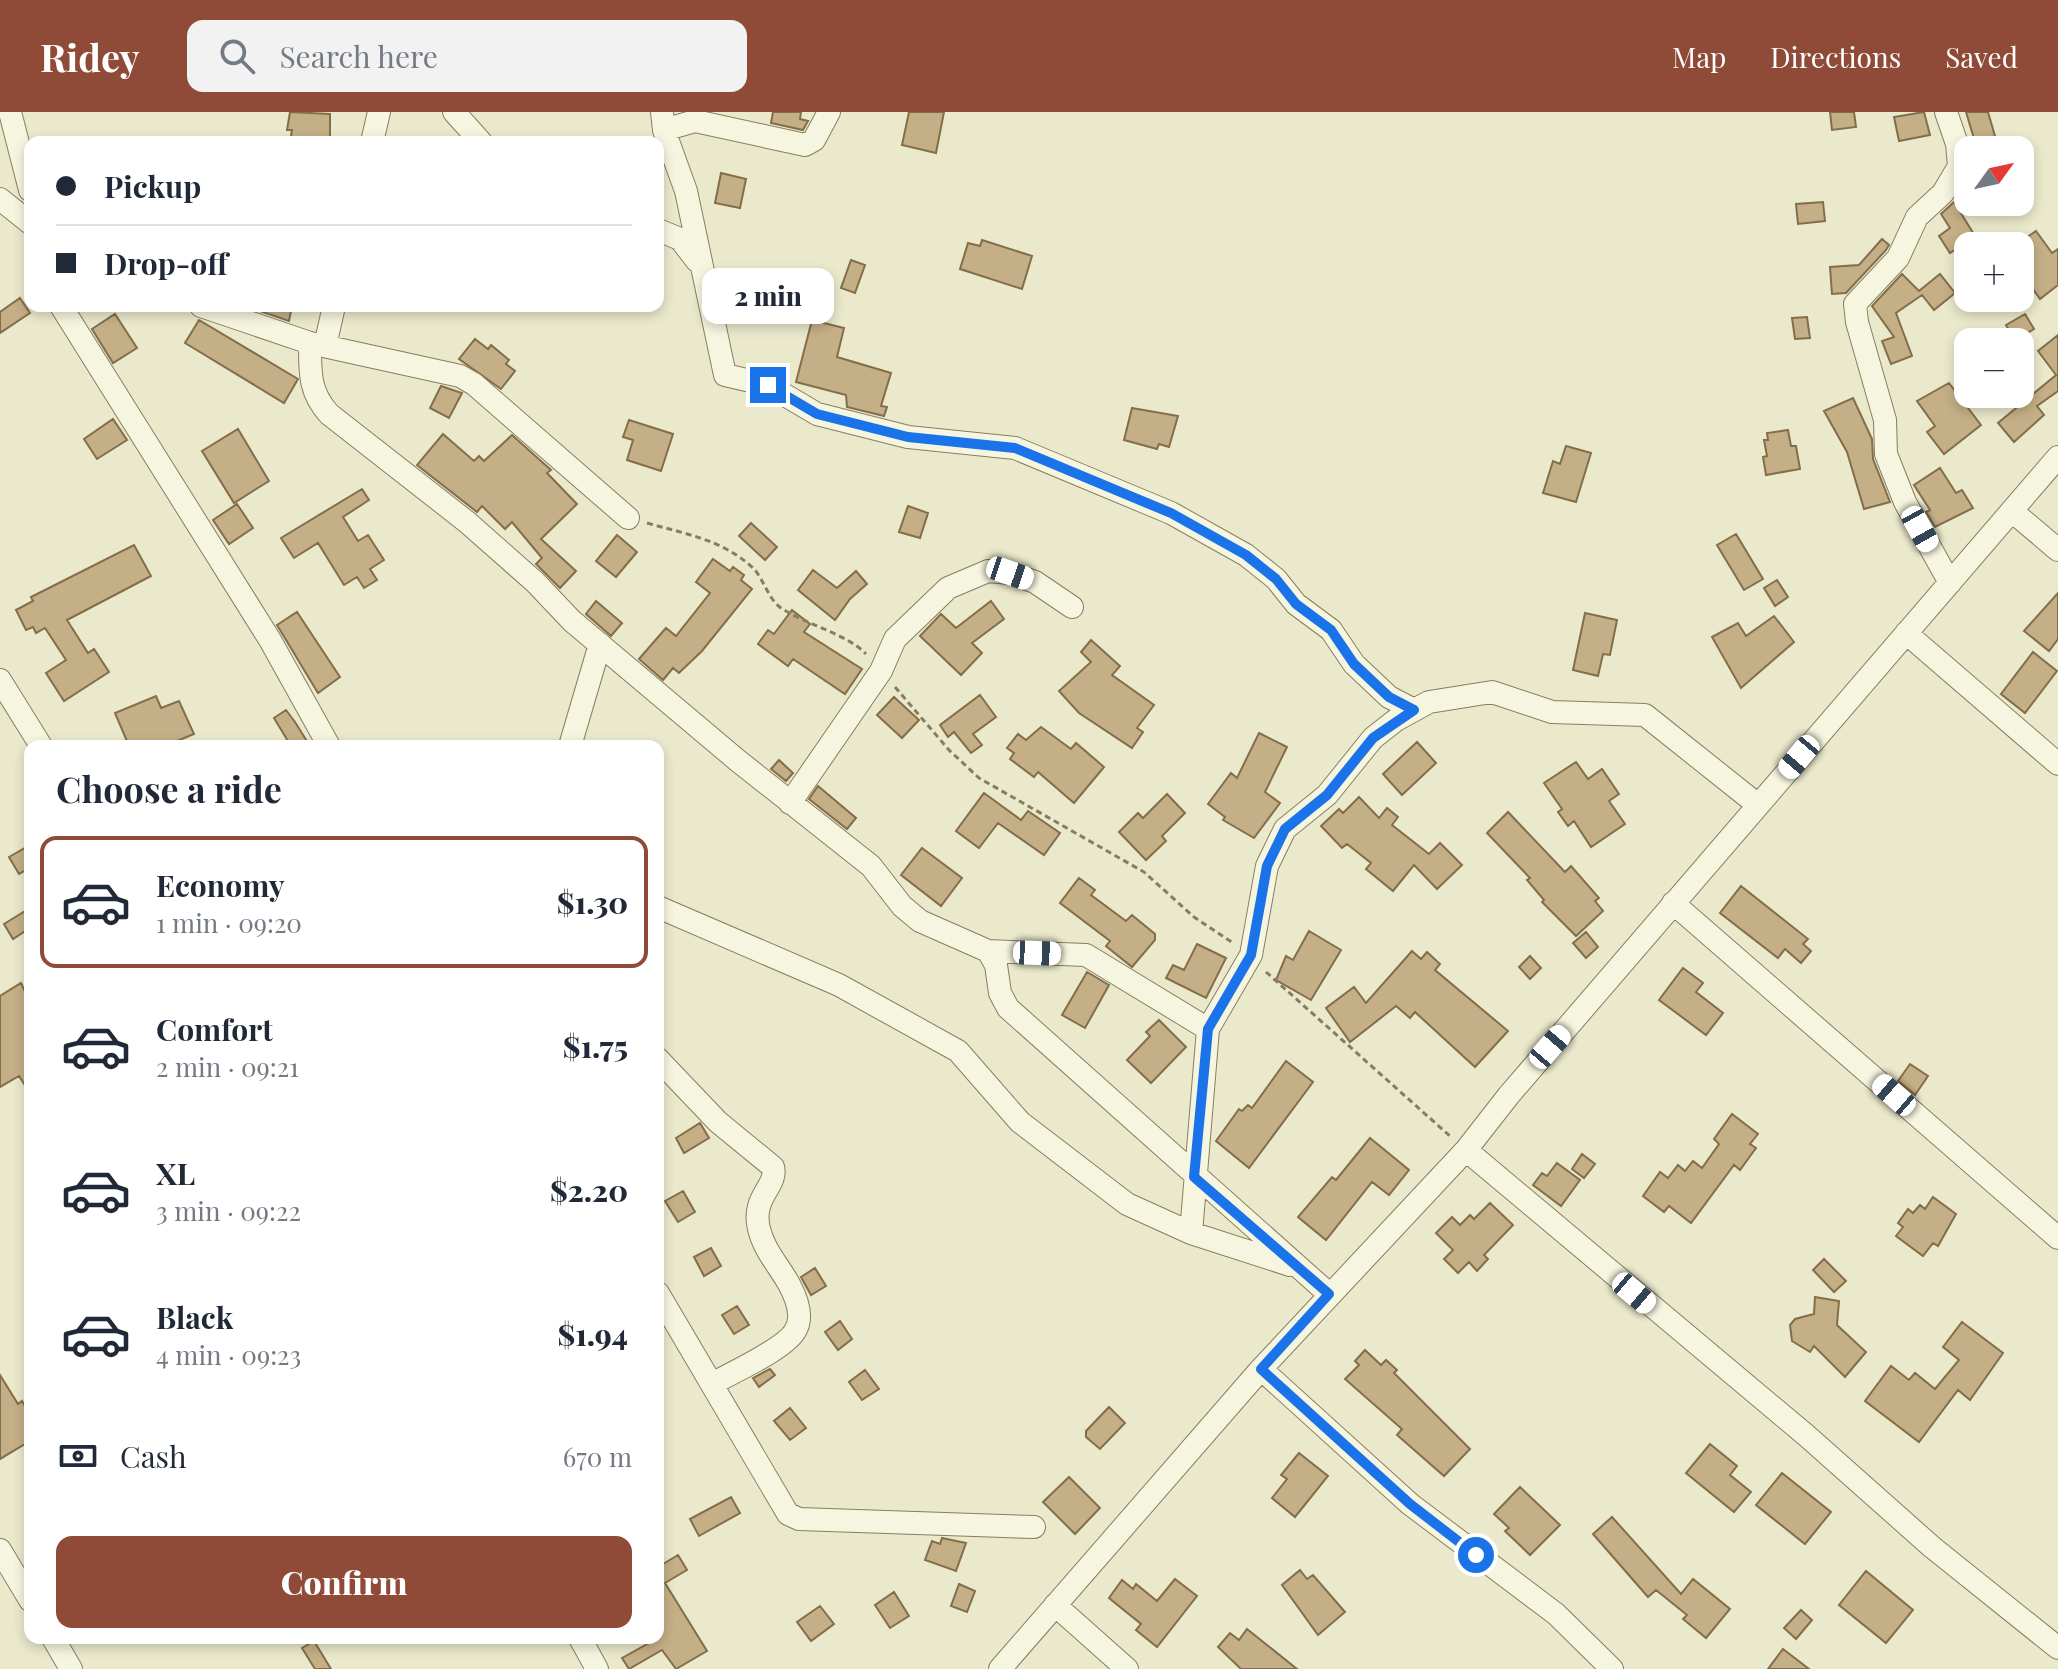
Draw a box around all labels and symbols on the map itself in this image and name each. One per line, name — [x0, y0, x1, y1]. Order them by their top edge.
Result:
north arrow — [1954, 136, 2034, 216]
callout: 2 min — [702, 269, 834, 325]
route end — [750, 367, 786, 403]
car — [1898, 502, 1942, 556]
car — [983, 554, 1037, 592]
car — [1774, 731, 1824, 783]
car — [1013, 940, 1061, 966]
car — [1525, 1021, 1575, 1073]
car — [1868, 1070, 1920, 1120]
car — [1608, 1268, 1660, 1318]
route start — [1458, 1537, 1494, 1573]

